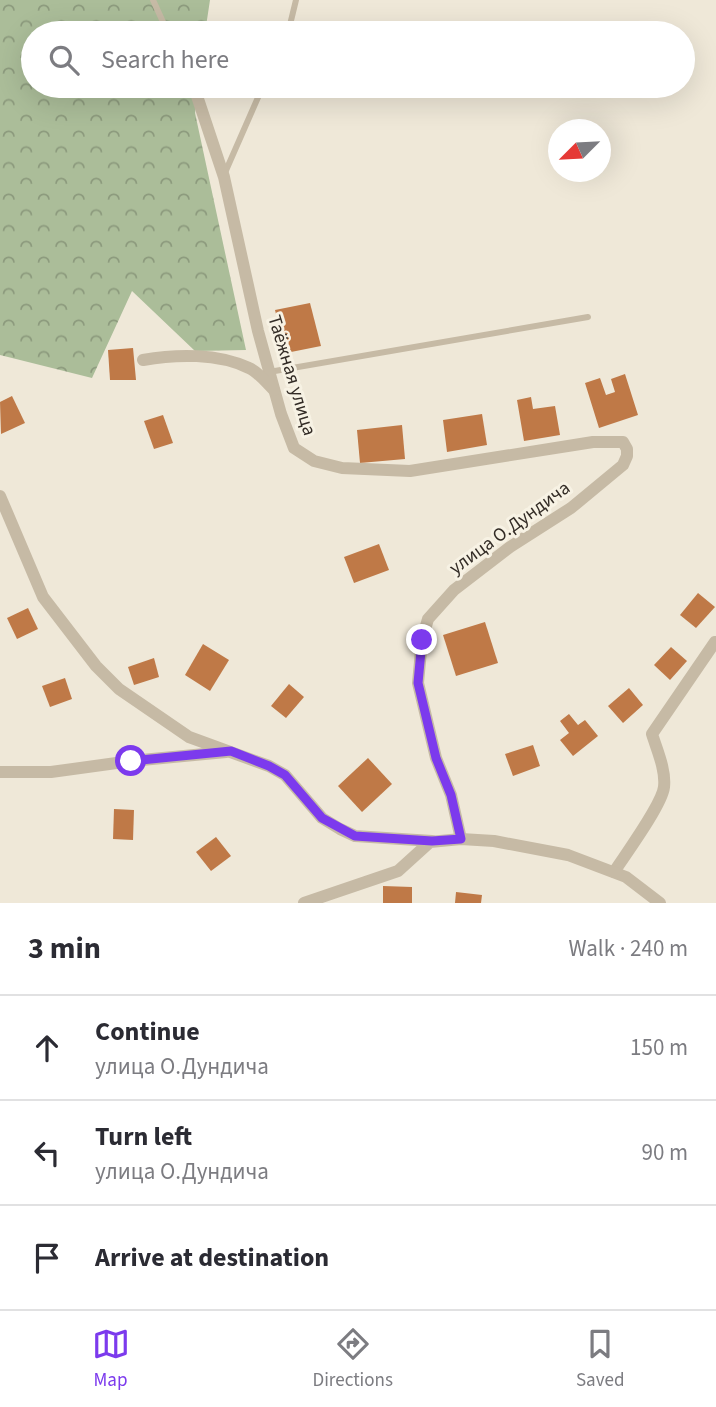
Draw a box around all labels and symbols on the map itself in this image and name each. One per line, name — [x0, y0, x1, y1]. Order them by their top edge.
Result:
north arrow — [548, 119, 611, 182]
street label: Таёжная улица — [260, 312, 323, 439]
street label: улица О.Дундича — [444, 475, 576, 581]
route end — [406, 624, 437, 655]
route start — [115, 745, 146, 776]

